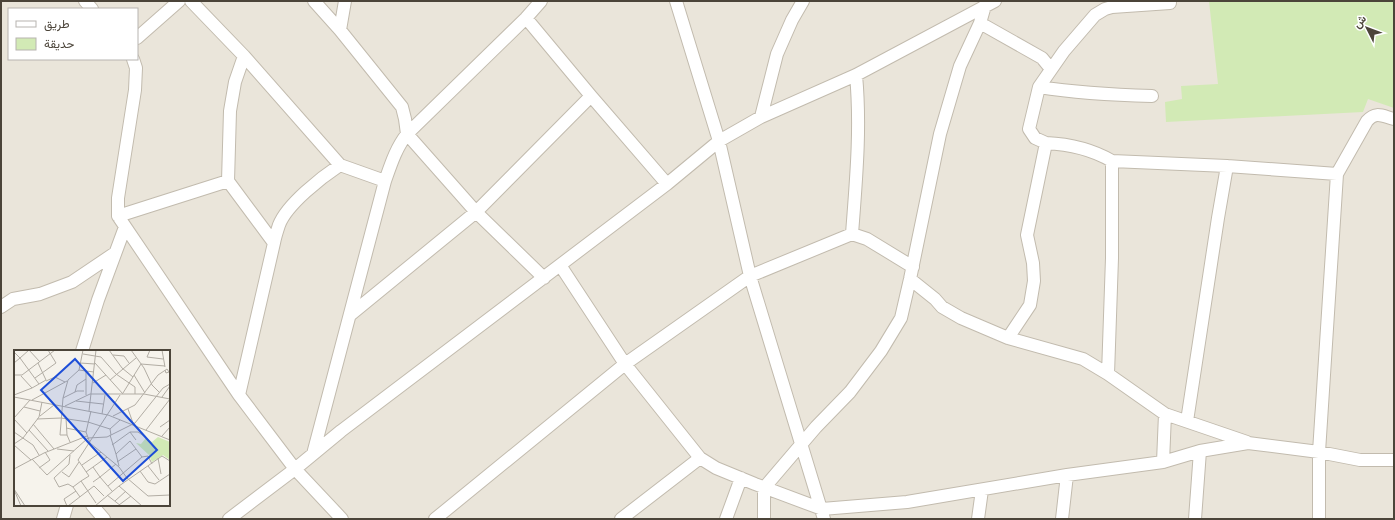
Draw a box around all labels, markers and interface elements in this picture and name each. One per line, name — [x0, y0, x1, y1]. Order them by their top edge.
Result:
legend — [8, 8, 138, 60]
north arrow — [1347, 8, 1387, 48]
text: ش — [1349, 11, 1369, 31]
text: طريق — [44, 15, 70, 32]
text: حديقة — [44, 35, 74, 52]
inset map — [14, 350, 170, 506]

